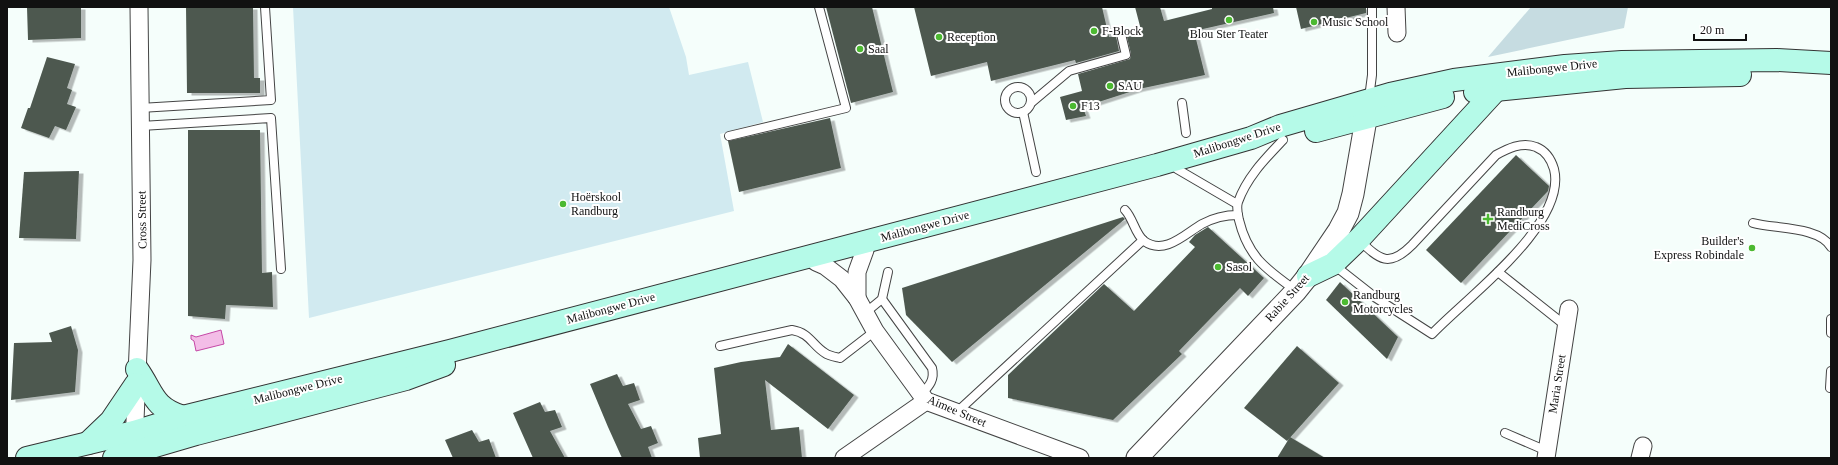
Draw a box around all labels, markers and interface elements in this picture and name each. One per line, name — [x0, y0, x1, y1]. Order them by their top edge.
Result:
marker: Blou Ster Teater — [1224, 15, 1234, 25]
place label: Music School — [1322, 15, 1389, 29]
scale bar — [1694, 16, 1746, 42]
marker: Music School — [1309, 17, 1319, 27]
text: 20 m — [1700, 23, 1725, 37]
place label: F-Block — [1102, 24, 1141, 38]
marker: F-Block — [1089, 26, 1099, 36]
place label: Blou Ster Teater — [1190, 27, 1268, 41]
place label: Reception — [947, 30, 996, 44]
marker: Reception — [934, 32, 944, 42]
place label: Saal — [868, 42, 889, 56]
marker: Saal — [855, 44, 865, 54]
street label: Malibongwe Drive — [1506, 56, 1598, 80]
place label: SAU — [1118, 79, 1142, 93]
marker: SAU — [1105, 81, 1115, 91]
place label: F13 — [1081, 99, 1100, 113]
marker: F13 — [1068, 101, 1078, 111]
street label: Malibongwe Drive — [1192, 119, 1282, 161]
street label: Cross Street — [134, 190, 150, 249]
place label: Hoërskool Randburg — [571, 190, 622, 218]
marker: Hoërskool Randburg — [558, 199, 568, 209]
place label: Randburg MediCross — [1497, 205, 1550, 233]
street label: Malibongwe Drive — [879, 207, 971, 245]
marker: Randburg MediCross — [1482, 213, 1494, 225]
place label: Builder's Express Robindale — [1654, 234, 1744, 262]
marker: Builder's Express Robindale — [1747, 243, 1757, 253]
place label: Sasol — [1226, 260, 1253, 274]
marker: Sasol — [1213, 262, 1223, 272]
street label: Rabie Street — [1262, 271, 1312, 325]
place label: Randburg Motorcycles — [1353, 288, 1413, 316]
street label: Malibongwe Drive — [565, 289, 657, 327]
marker: Randburg Motorcycles — [1340, 297, 1350, 307]
street label: Maria Street — [1545, 353, 1569, 415]
street label: Malibongwe Drive — [252, 371, 344, 407]
street label: Aimee Street — [925, 392, 989, 430]

